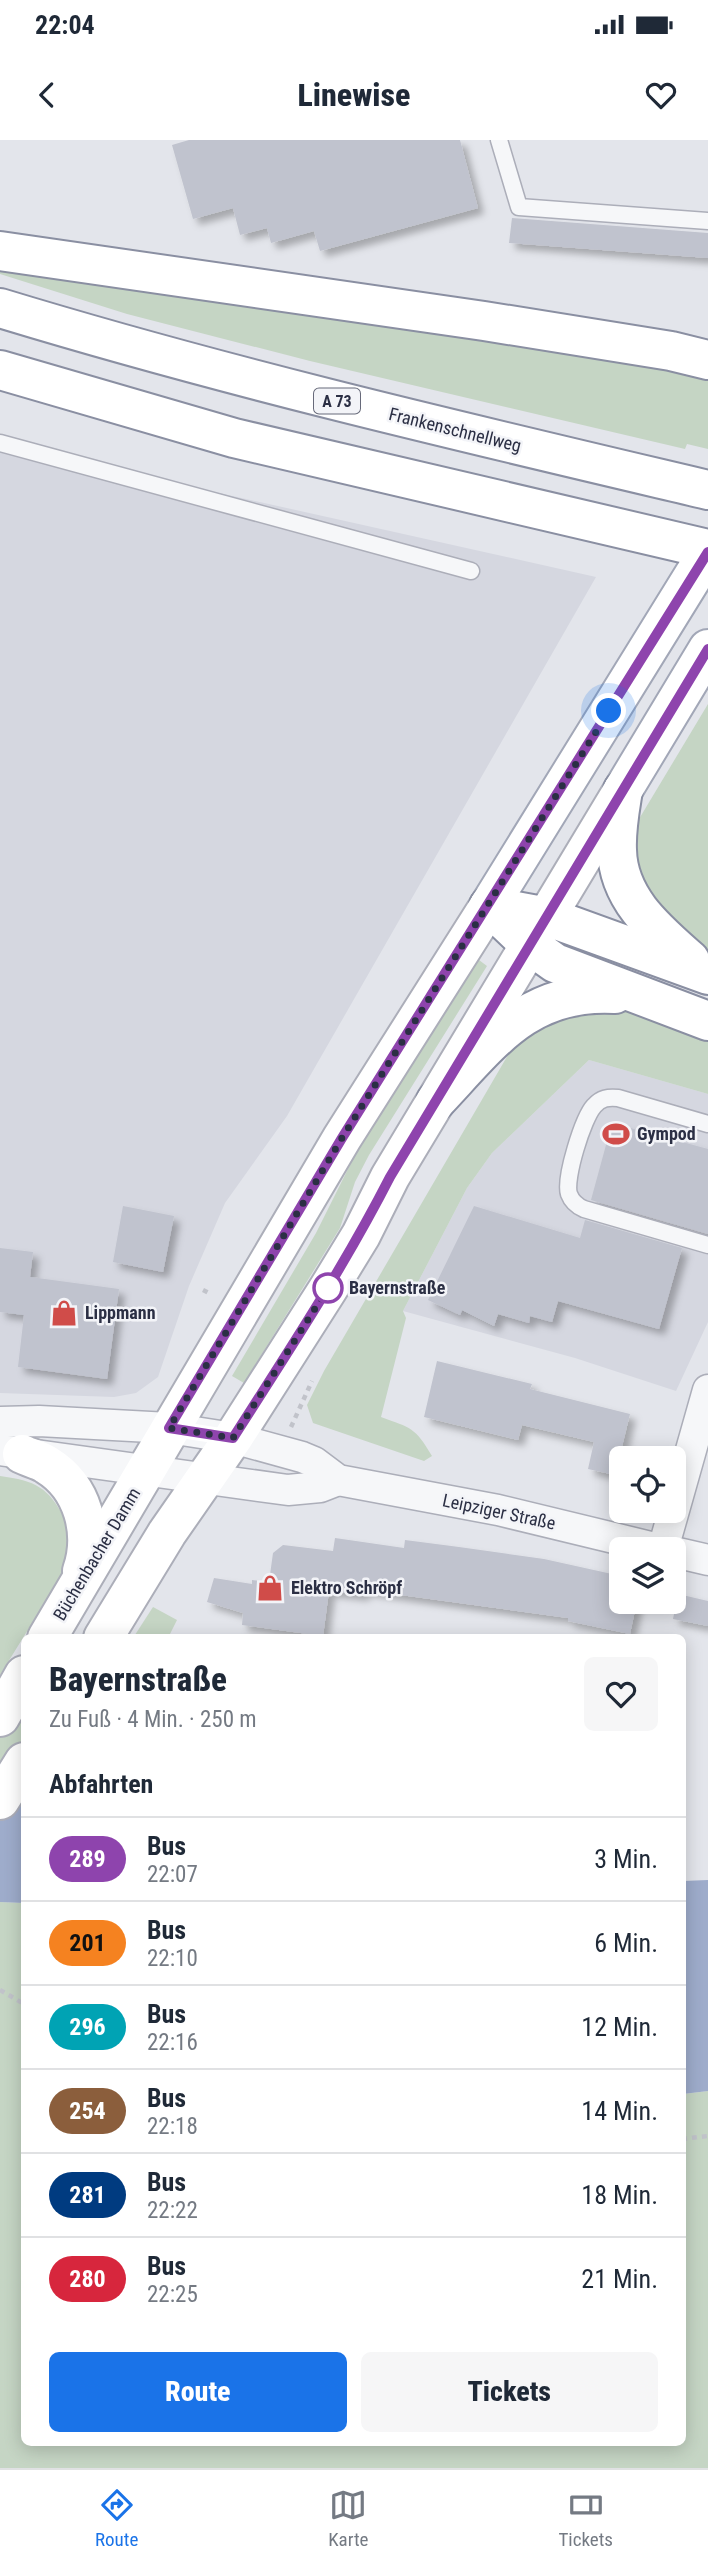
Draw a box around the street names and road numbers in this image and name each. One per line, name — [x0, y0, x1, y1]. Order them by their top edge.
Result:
road number: A 73 — [314, 388, 360, 414]
street label: Frankenschnellweg — [387, 403, 523, 456]
street label: Büchenbacher Damm — [49, 1484, 145, 1624]
street label: Leipziger Straße — [441, 1489, 558, 1534]

